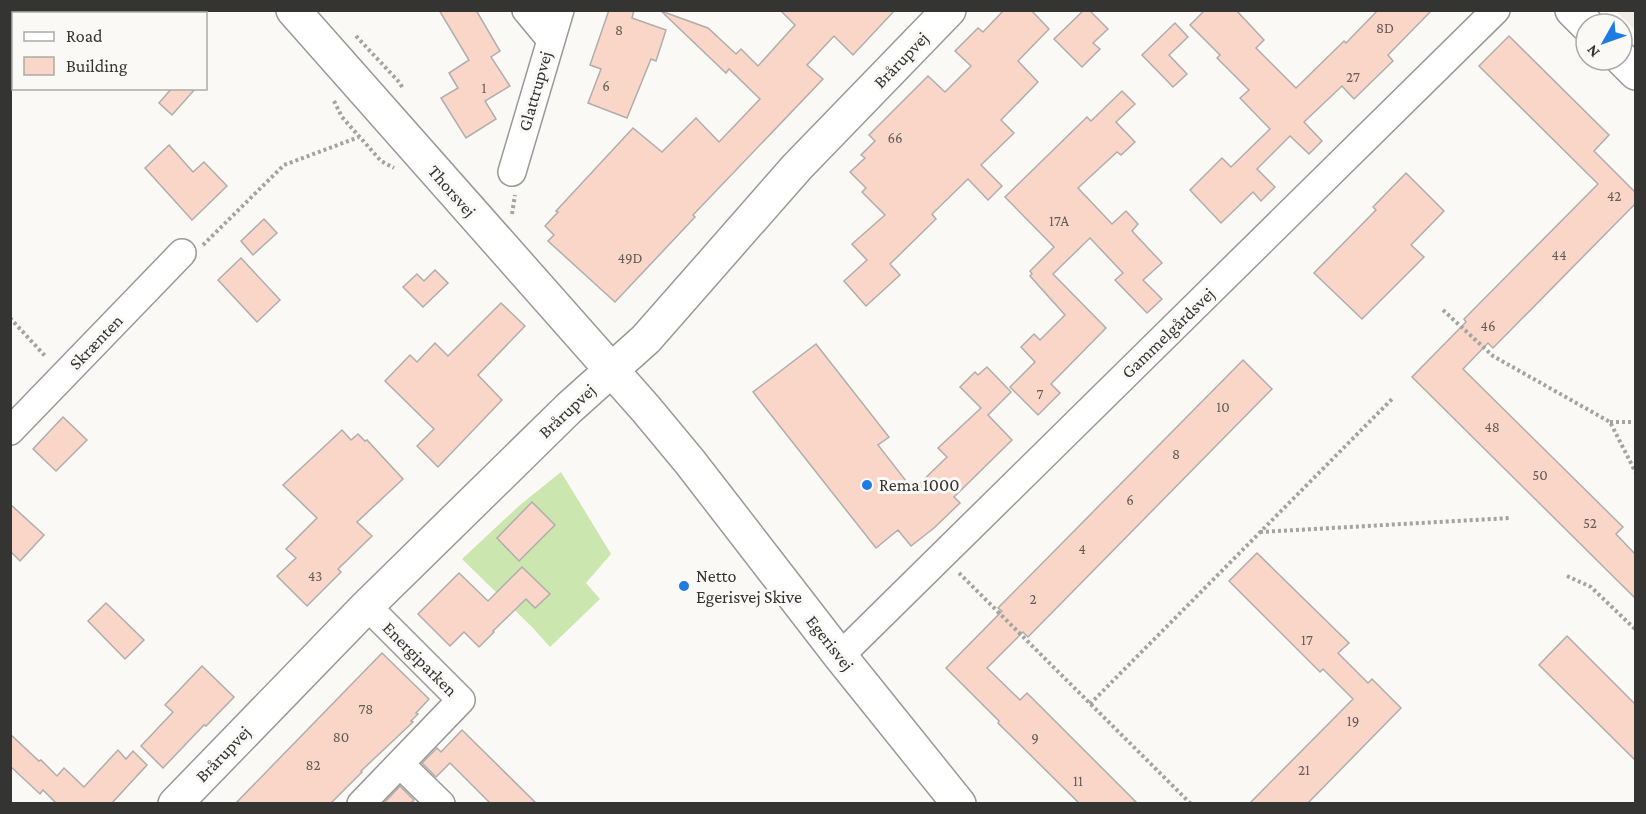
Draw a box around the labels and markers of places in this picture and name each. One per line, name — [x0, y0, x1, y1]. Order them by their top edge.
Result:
place label: Rema 1000 — [879, 475, 959, 495]
marker: Rema 1000 — [860, 478, 874, 492]
place label: Netto Egerisvej Skive — [696, 566, 802, 608]
marker: Netto Egerisvej Skive — [677, 579, 691, 593]

